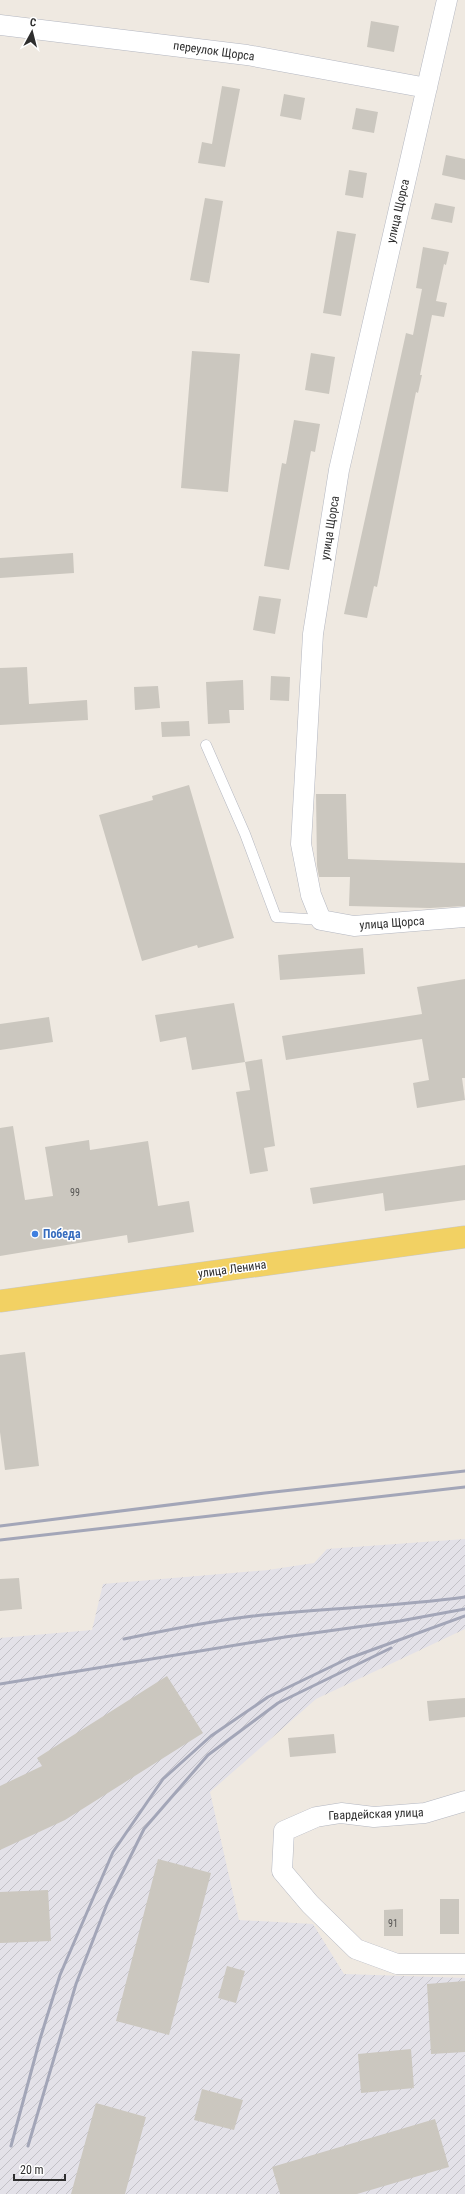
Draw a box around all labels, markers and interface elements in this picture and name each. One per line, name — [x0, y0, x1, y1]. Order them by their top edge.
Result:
north arrow — [12, 12, 52, 52]
text: С — [29, 16, 37, 29]
street label: переулок Щорса — [172, 38, 256, 64]
street label: улица Щорса — [384, 177, 412, 244]
street label: улица Щорса — [318, 494, 342, 561]
street label: улица Щорса — [359, 914, 425, 932]
house number: 99 — [70, 1187, 80, 1198]
place label: Победа — [43, 1227, 81, 1241]
marker: Победа — [30, 1229, 40, 1239]
street label: улица Ленина — [197, 1257, 267, 1281]
street label: Гвардейская улица — [328, 1805, 424, 1823]
house number: 91 — [388, 1918, 398, 1929]
scale bar — [14, 2156, 65, 2182]
text: 20 m — [20, 2163, 44, 2177]

